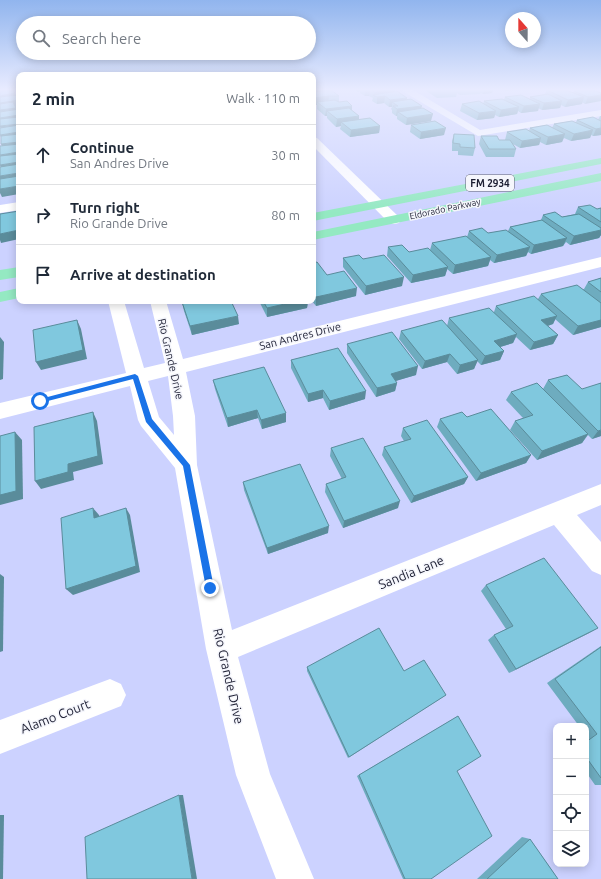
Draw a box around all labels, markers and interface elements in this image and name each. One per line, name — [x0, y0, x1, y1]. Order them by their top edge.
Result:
north arrow — [505, 12, 541, 48]
search box — [16, 16, 316, 60]
icon: search — [30, 27, 52, 49]
text: Search here — [62, 30, 141, 47]
text: 2 min — [32, 89, 75, 108]
text: Walk · 110 m — [226, 91, 300, 105]
text: Continue — [70, 139, 134, 156]
icon: ahead — [32, 144, 54, 166]
text: 30 m — [271, 148, 300, 162]
text: San Andres Drive — [70, 156, 169, 170]
road number: FM 2934 — [466, 175, 514, 191]
street label: Eldorado Parkway — [409, 196, 482, 221]
text: Turn right — [70, 199, 140, 216]
icon: right — [32, 204, 54, 226]
text: 80 m — [271, 208, 300, 222]
text: Rio Grande Drive — [70, 216, 168, 230]
icon: arrive — [32, 264, 54, 286]
text: Arrive at destination — [70, 266, 216, 283]
street label: Rio Grande Drive — [156, 317, 186, 401]
street label: San Andres Drive — [258, 320, 342, 352]
route start — [31, 392, 49, 410]
street label: Sandia Lane — [376, 553, 446, 591]
route end — [201, 579, 219, 597]
street label: Rio Grande Drive — [211, 627, 247, 725]
street label: Alamo Court — [18, 696, 92, 736]
map controls — [553, 723, 589, 867]
button: + — [553, 723, 589, 759]
button: − — [553, 759, 589, 795]
button: locate — [553, 795, 589, 831]
button: layers — [553, 831, 589, 867]

